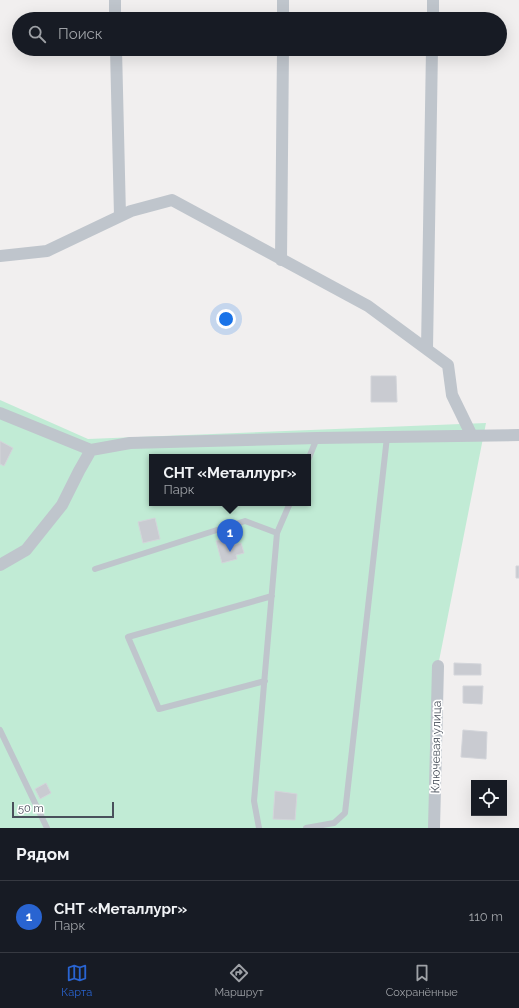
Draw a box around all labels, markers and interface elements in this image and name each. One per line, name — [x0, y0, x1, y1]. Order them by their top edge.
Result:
search box — [12, 12, 507, 56]
icon: search — [26, 23, 48, 45]
text: Поиск — [58, 25, 103, 43]
your location — [216, 309, 236, 329]
popup — [149, 454, 311, 506]
text: СНТ «Металлург» — [163, 464, 297, 482]
text: Парк — [163, 482, 195, 497]
pin: 1 — [217, 519, 243, 552]
street label: Ключевая улица — [428, 700, 444, 794]
map controls — [471, 780, 507, 816]
button: locate — [471, 780, 507, 816]
scale bar — [12, 800, 114, 819]
text: 50 m — [18, 802, 44, 815]
text: Рядом — [16, 844, 69, 864]
text: СНТ «Металлург» — [54, 900, 187, 918]
text: 1 — [26, 909, 32, 924]
text: 110 m — [469, 909, 503, 924]
text: Парк — [54, 918, 85, 933]
tab: Карта — [61, 962, 92, 999]
tab: Маршрут — [214, 962, 263, 999]
tab: Сохранённые — [386, 962, 458, 999]

